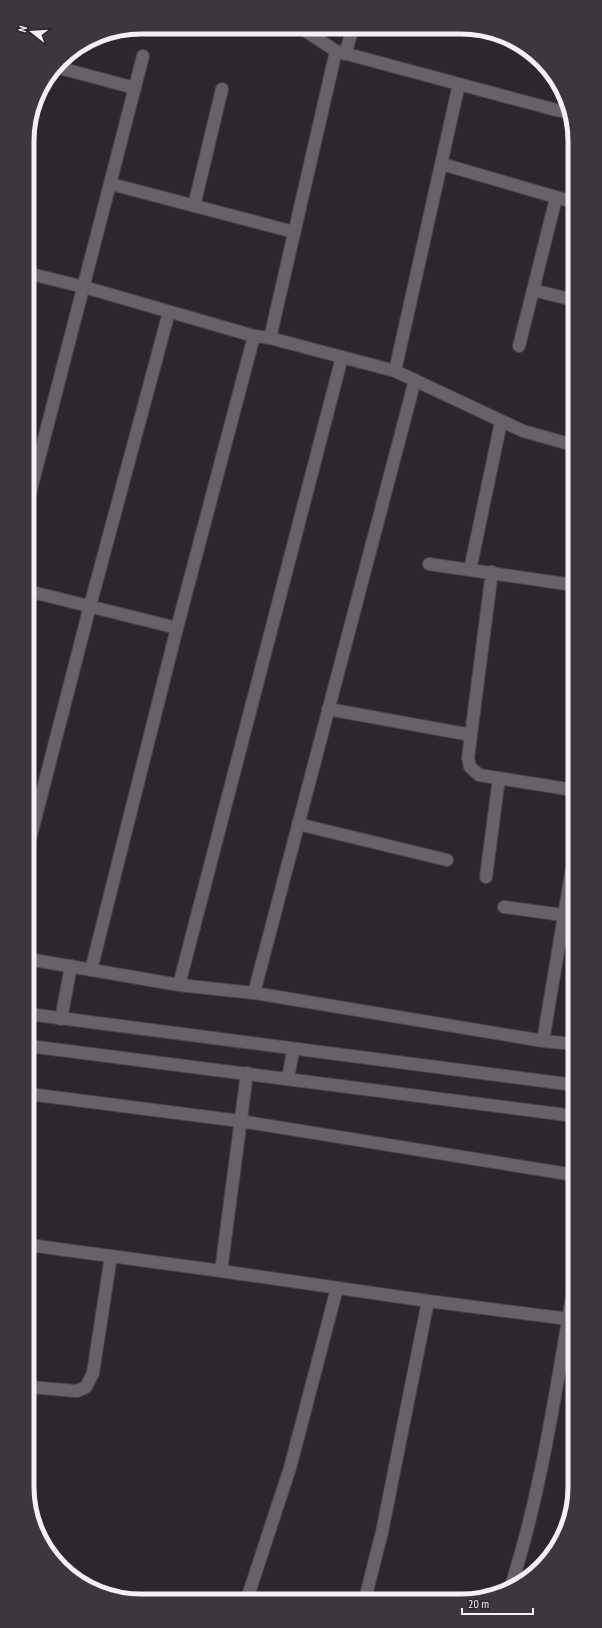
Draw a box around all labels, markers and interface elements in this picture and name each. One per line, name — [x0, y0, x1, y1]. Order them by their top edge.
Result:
north arrow — [12, 12, 52, 52]
text: N — [15, 24, 30, 34]
scale bar — [462, 1590, 533, 1616]
text: 20 m — [468, 1596, 489, 1611]

